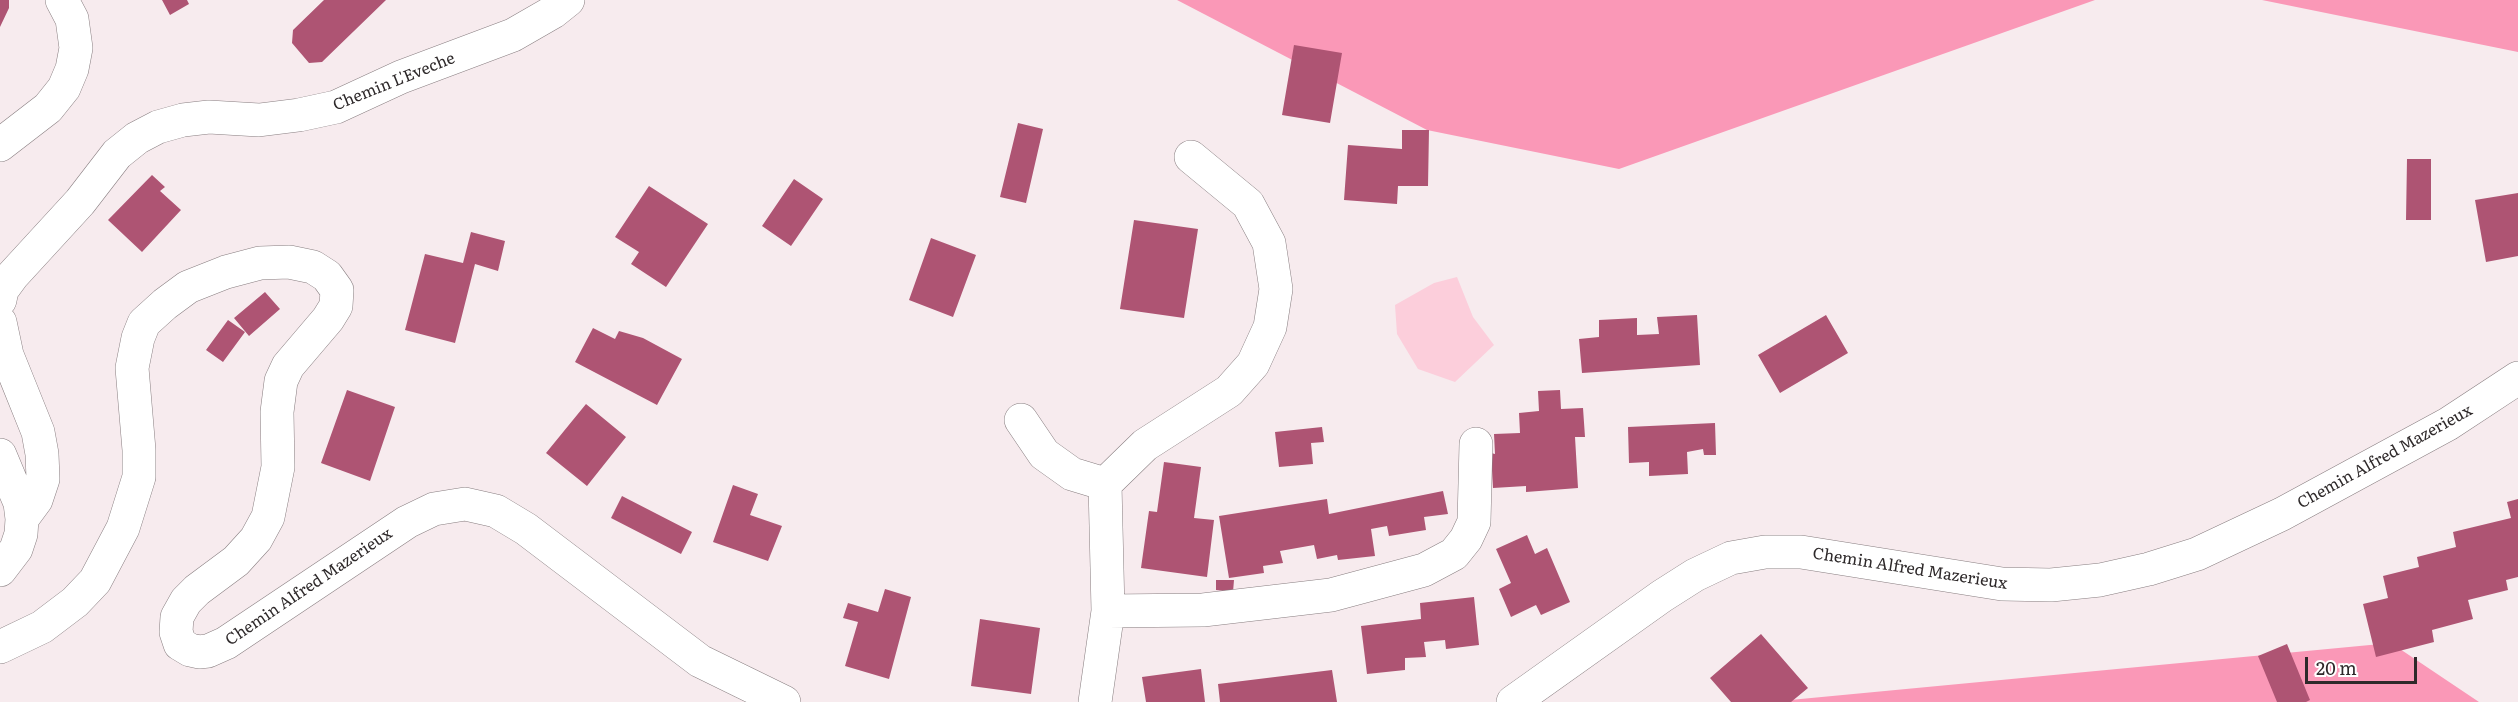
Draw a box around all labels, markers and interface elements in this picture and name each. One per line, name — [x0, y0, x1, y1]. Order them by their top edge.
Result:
street label: Chemin L'Eveche — [330, 49, 458, 115]
street label: Chemin Alfred Mazerieux — [2294, 401, 2476, 513]
street label: Chemin Alfred Mazerieux — [222, 524, 396, 650]
street label: Chemin Alfred Mazerieux — [1811, 544, 2009, 594]
scale bar — [2308, 645, 2420, 683]
text: 20 m — [2316, 654, 2357, 681]

